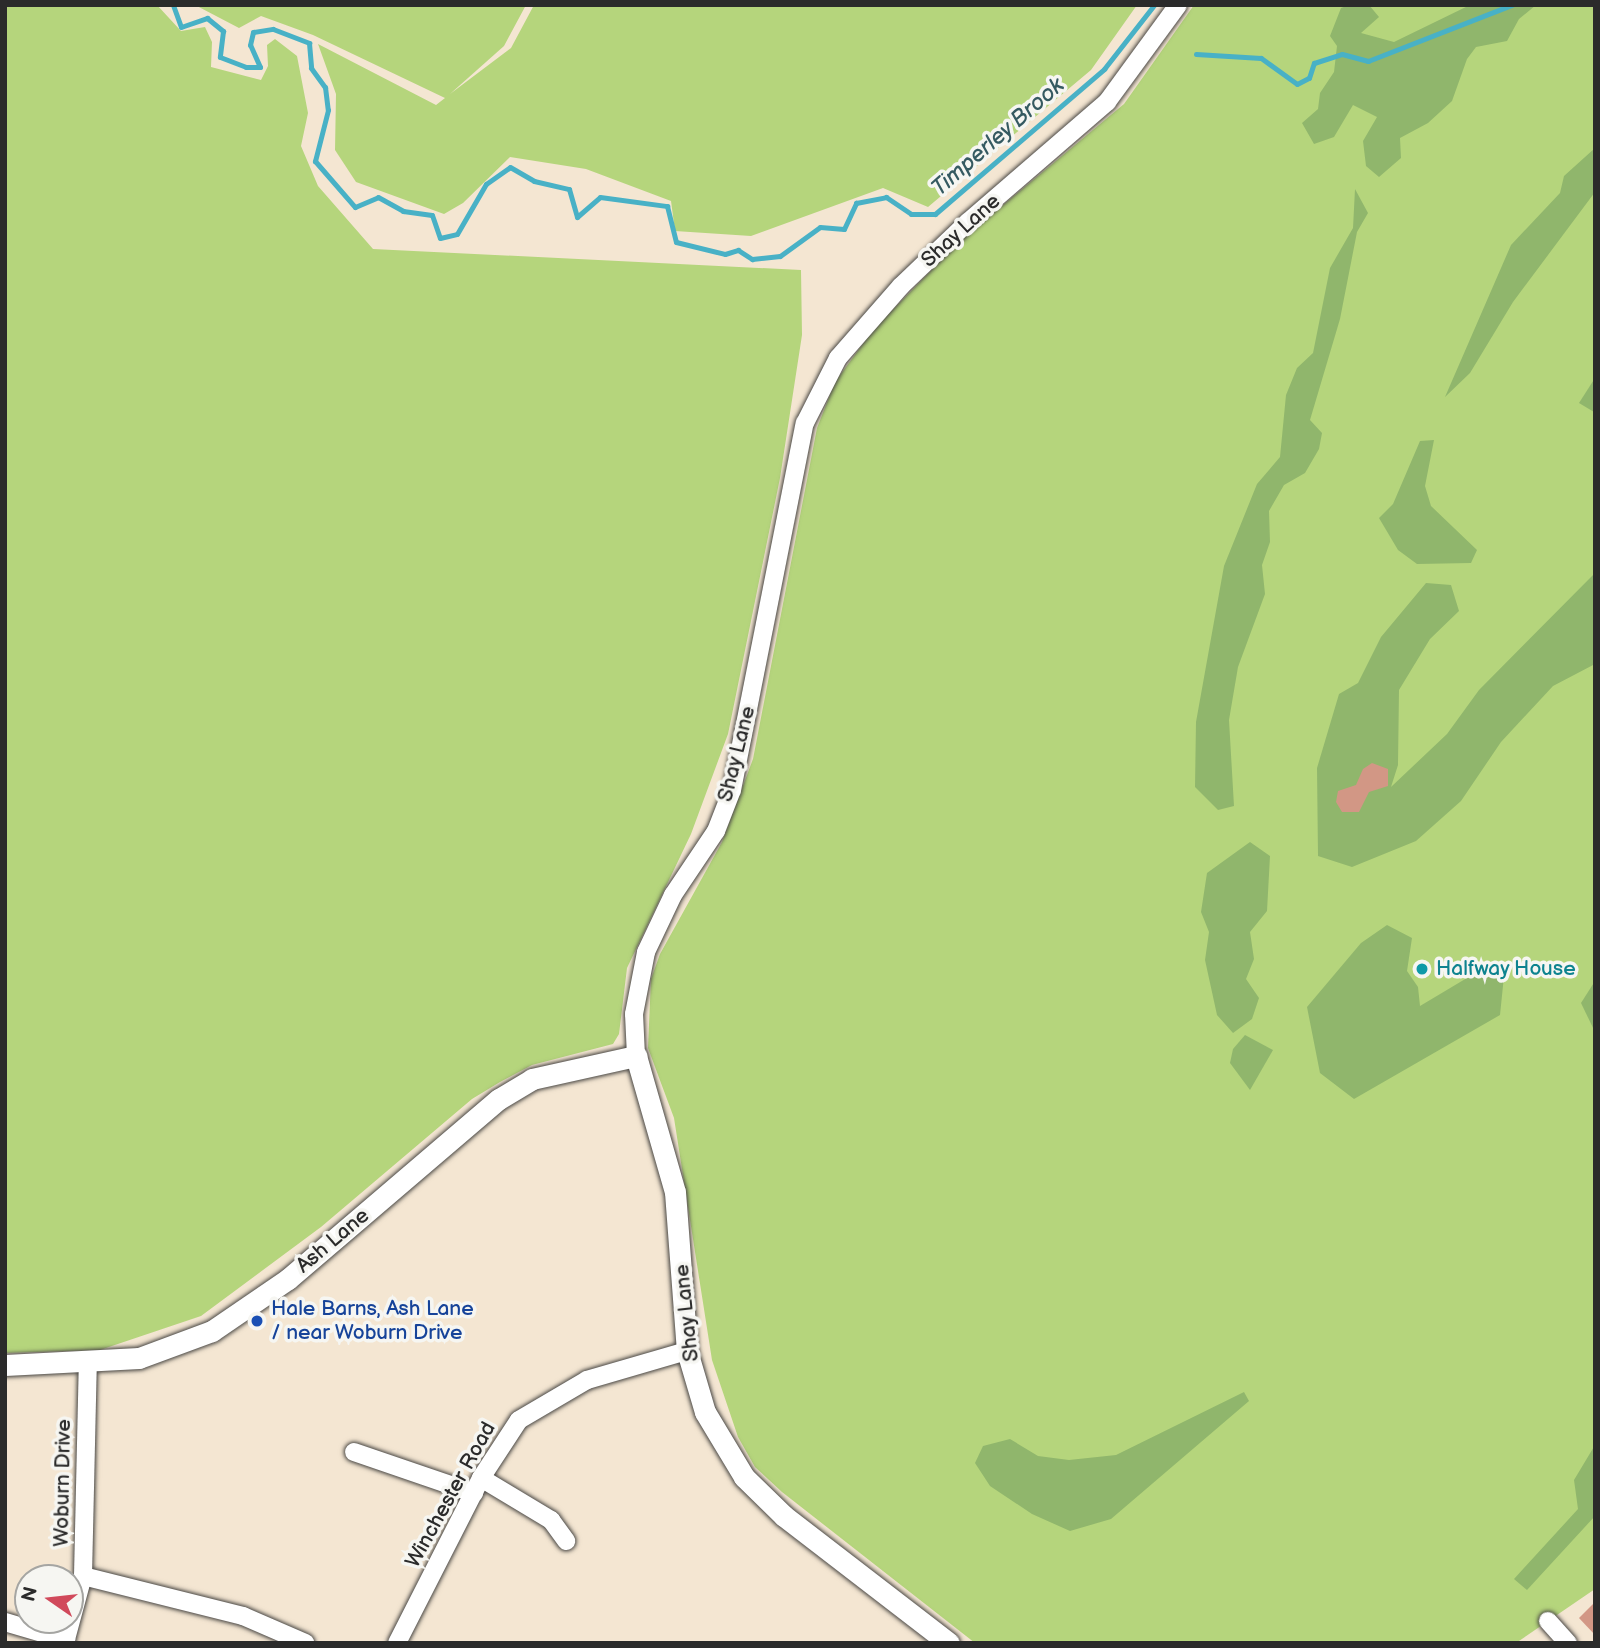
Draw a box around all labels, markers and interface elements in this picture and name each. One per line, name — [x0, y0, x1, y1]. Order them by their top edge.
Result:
water label: Timperley Brook — [925, 71, 1071, 203]
street label: Shay Lane — [916, 189, 1006, 273]
street label: Shay Lane — [713, 703, 761, 805]
place label: Halfway House — [1436, 956, 1577, 982]
marker: Halfway House — [1414, 961, 1430, 977]
street label: Ash Lane — [291, 1203, 375, 1279]
street label: Shay Lane — [669, 1262, 705, 1364]
place label: Hale Barns, Ash Lane / near Woburn Drive — [271, 1296, 474, 1346]
marker: Hale Barns, Ash Lane / near Woburn Drive — [249, 1313, 265, 1329]
street label: Winchester Road — [401, 1418, 501, 1572]
street label: Woburn Drive — [49, 1419, 77, 1547]
north arrow — [14, 1564, 84, 1634]
text: N — [17, 1585, 43, 1604]

